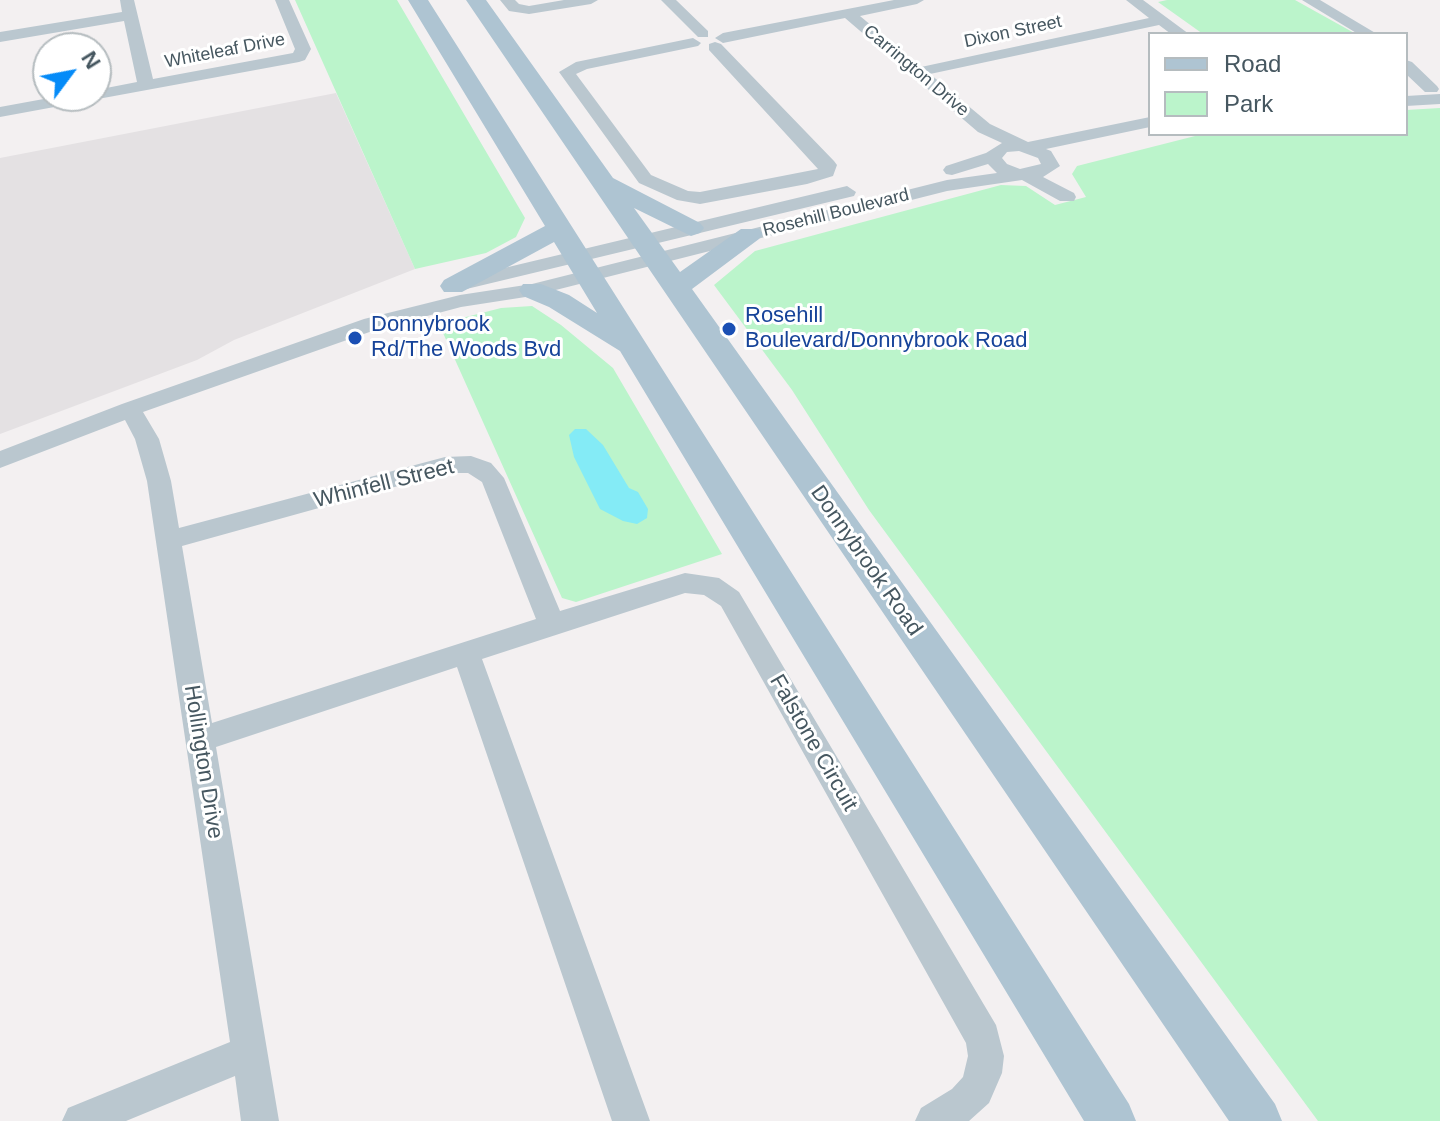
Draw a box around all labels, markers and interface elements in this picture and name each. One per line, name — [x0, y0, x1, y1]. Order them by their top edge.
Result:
street label: Dixon Street — [962, 11, 1064, 53]
street label: Carrington Drive — [859, 21, 973, 121]
street label: Whiteleaf Drive — [163, 29, 287, 73]
north arrow — [32, 32, 112, 112]
legend — [1148, 32, 1408, 136]
text: N — [76, 47, 106, 73]
text: Road — [1224, 50, 1281, 77]
text: Park — [1224, 90, 1273, 117]
street label: Rosehill Boulevard — [761, 184, 911, 242]
place label: Rosehill Boulevard/Donnybrook Road — [745, 303, 1028, 354]
place label: Donnybrook Rd/The Woods Bvd — [371, 312, 561, 364]
marker: Rosehill Boulevard/Donnybrook Road — [720, 320, 738, 338]
marker: Donnybrook Rd/The Woods Bvd — [346, 329, 364, 347]
street label: Whinfell Street — [311, 454, 457, 514]
street label: Donnybrook Road — [804, 481, 928, 641]
street label: Falstone Circuit — [763, 670, 863, 816]
street label: Hollington Drive — [178, 683, 228, 841]

